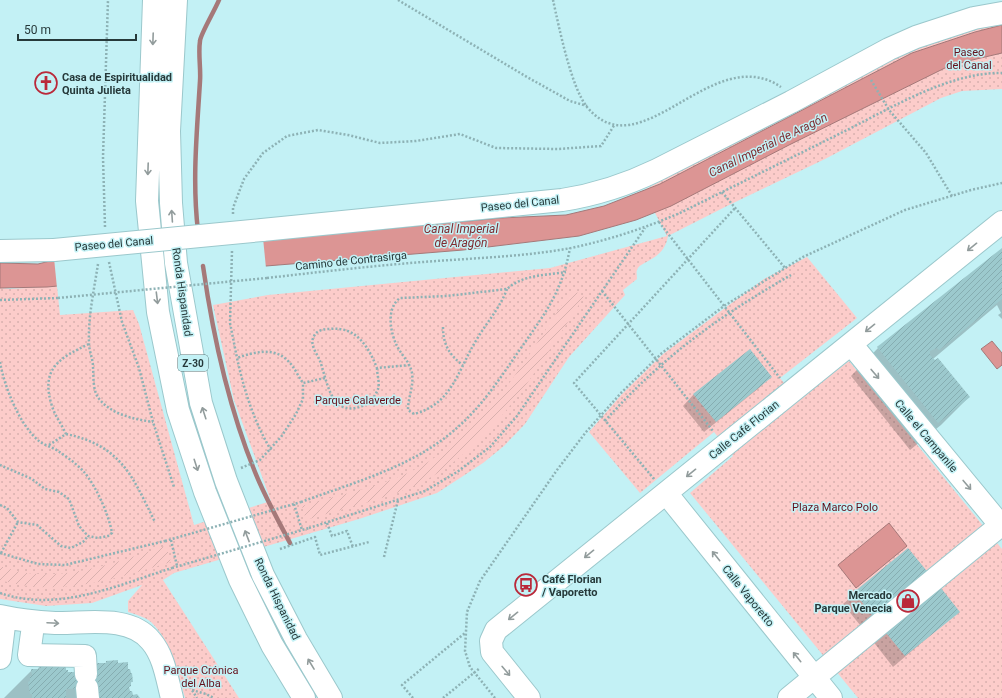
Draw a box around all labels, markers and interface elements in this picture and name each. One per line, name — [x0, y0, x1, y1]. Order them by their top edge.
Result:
scale bar — [18, 16, 136, 42]
text: 50 m — [24, 23, 51, 37]
one-way arrow — [149, 32, 157, 45]
park label: Paseo del Canal — [946, 46, 992, 72]
church icon: Casa de Espiritualidad Quinta Julieta — [33, 70, 59, 96]
place label: Casa de Espiritualidad Quinta Julieta — [62, 71, 172, 97]
water label: Canal Imperial de Aragón — [706, 110, 830, 180]
one-way arrow — [144, 162, 152, 175]
street label: Paseo del Canal — [480, 193, 560, 215]
one-way arrow — [169, 210, 176, 223]
water label: Canal Imperial de Aragón — [424, 222, 498, 250]
street label: Paseo del Canal — [74, 234, 154, 254]
one-way arrow — [966, 242, 977, 251]
street label: Ronda Hispanidad — [169, 247, 195, 337]
street label: Camino de Contrasirga — [295, 249, 407, 273]
one-way arrow — [153, 291, 161, 304]
one-way arrow — [865, 324, 876, 333]
road number: Z-30 — [178, 355, 208, 371]
one-way arrow — [871, 369, 880, 380]
park label: Parque Calaverde — [315, 394, 401, 407]
street label: Calle el Campanile — [892, 397, 960, 475]
street label: Calle Café Florian — [707, 398, 781, 462]
one-way arrow — [200, 407, 207, 420]
one-way arrow — [193, 459, 201, 471]
one-way arrow — [685, 468, 696, 477]
one-way arrow — [963, 480, 972, 491]
park label: Plaza Marco Polo — [792, 501, 878, 514]
one-way arrow — [243, 530, 251, 542]
one-way arrow — [584, 550, 595, 558]
one-way arrow — [711, 550, 720, 561]
street label: Ronda Hispanidad — [252, 556, 302, 642]
street label: Calle Vaporetto — [719, 563, 777, 629]
bus stop icon: Café Florian / Vaporetto — [513, 572, 539, 598]
place label: Café Florian / Vaporetto — [541, 573, 602, 599]
shop icon: Mercado Parque Venecia — [895, 588, 921, 614]
place label: Mercado Parque Venecia — [815, 589, 892, 615]
one-way arrow — [507, 611, 518, 620]
one-way arrow — [46, 619, 59, 626]
one-way arrow — [793, 651, 802, 662]
one-way arrow — [307, 658, 315, 670]
park label: Parque Crónica del Alba — [164, 664, 238, 690]
one-way arrow — [502, 666, 511, 676]

